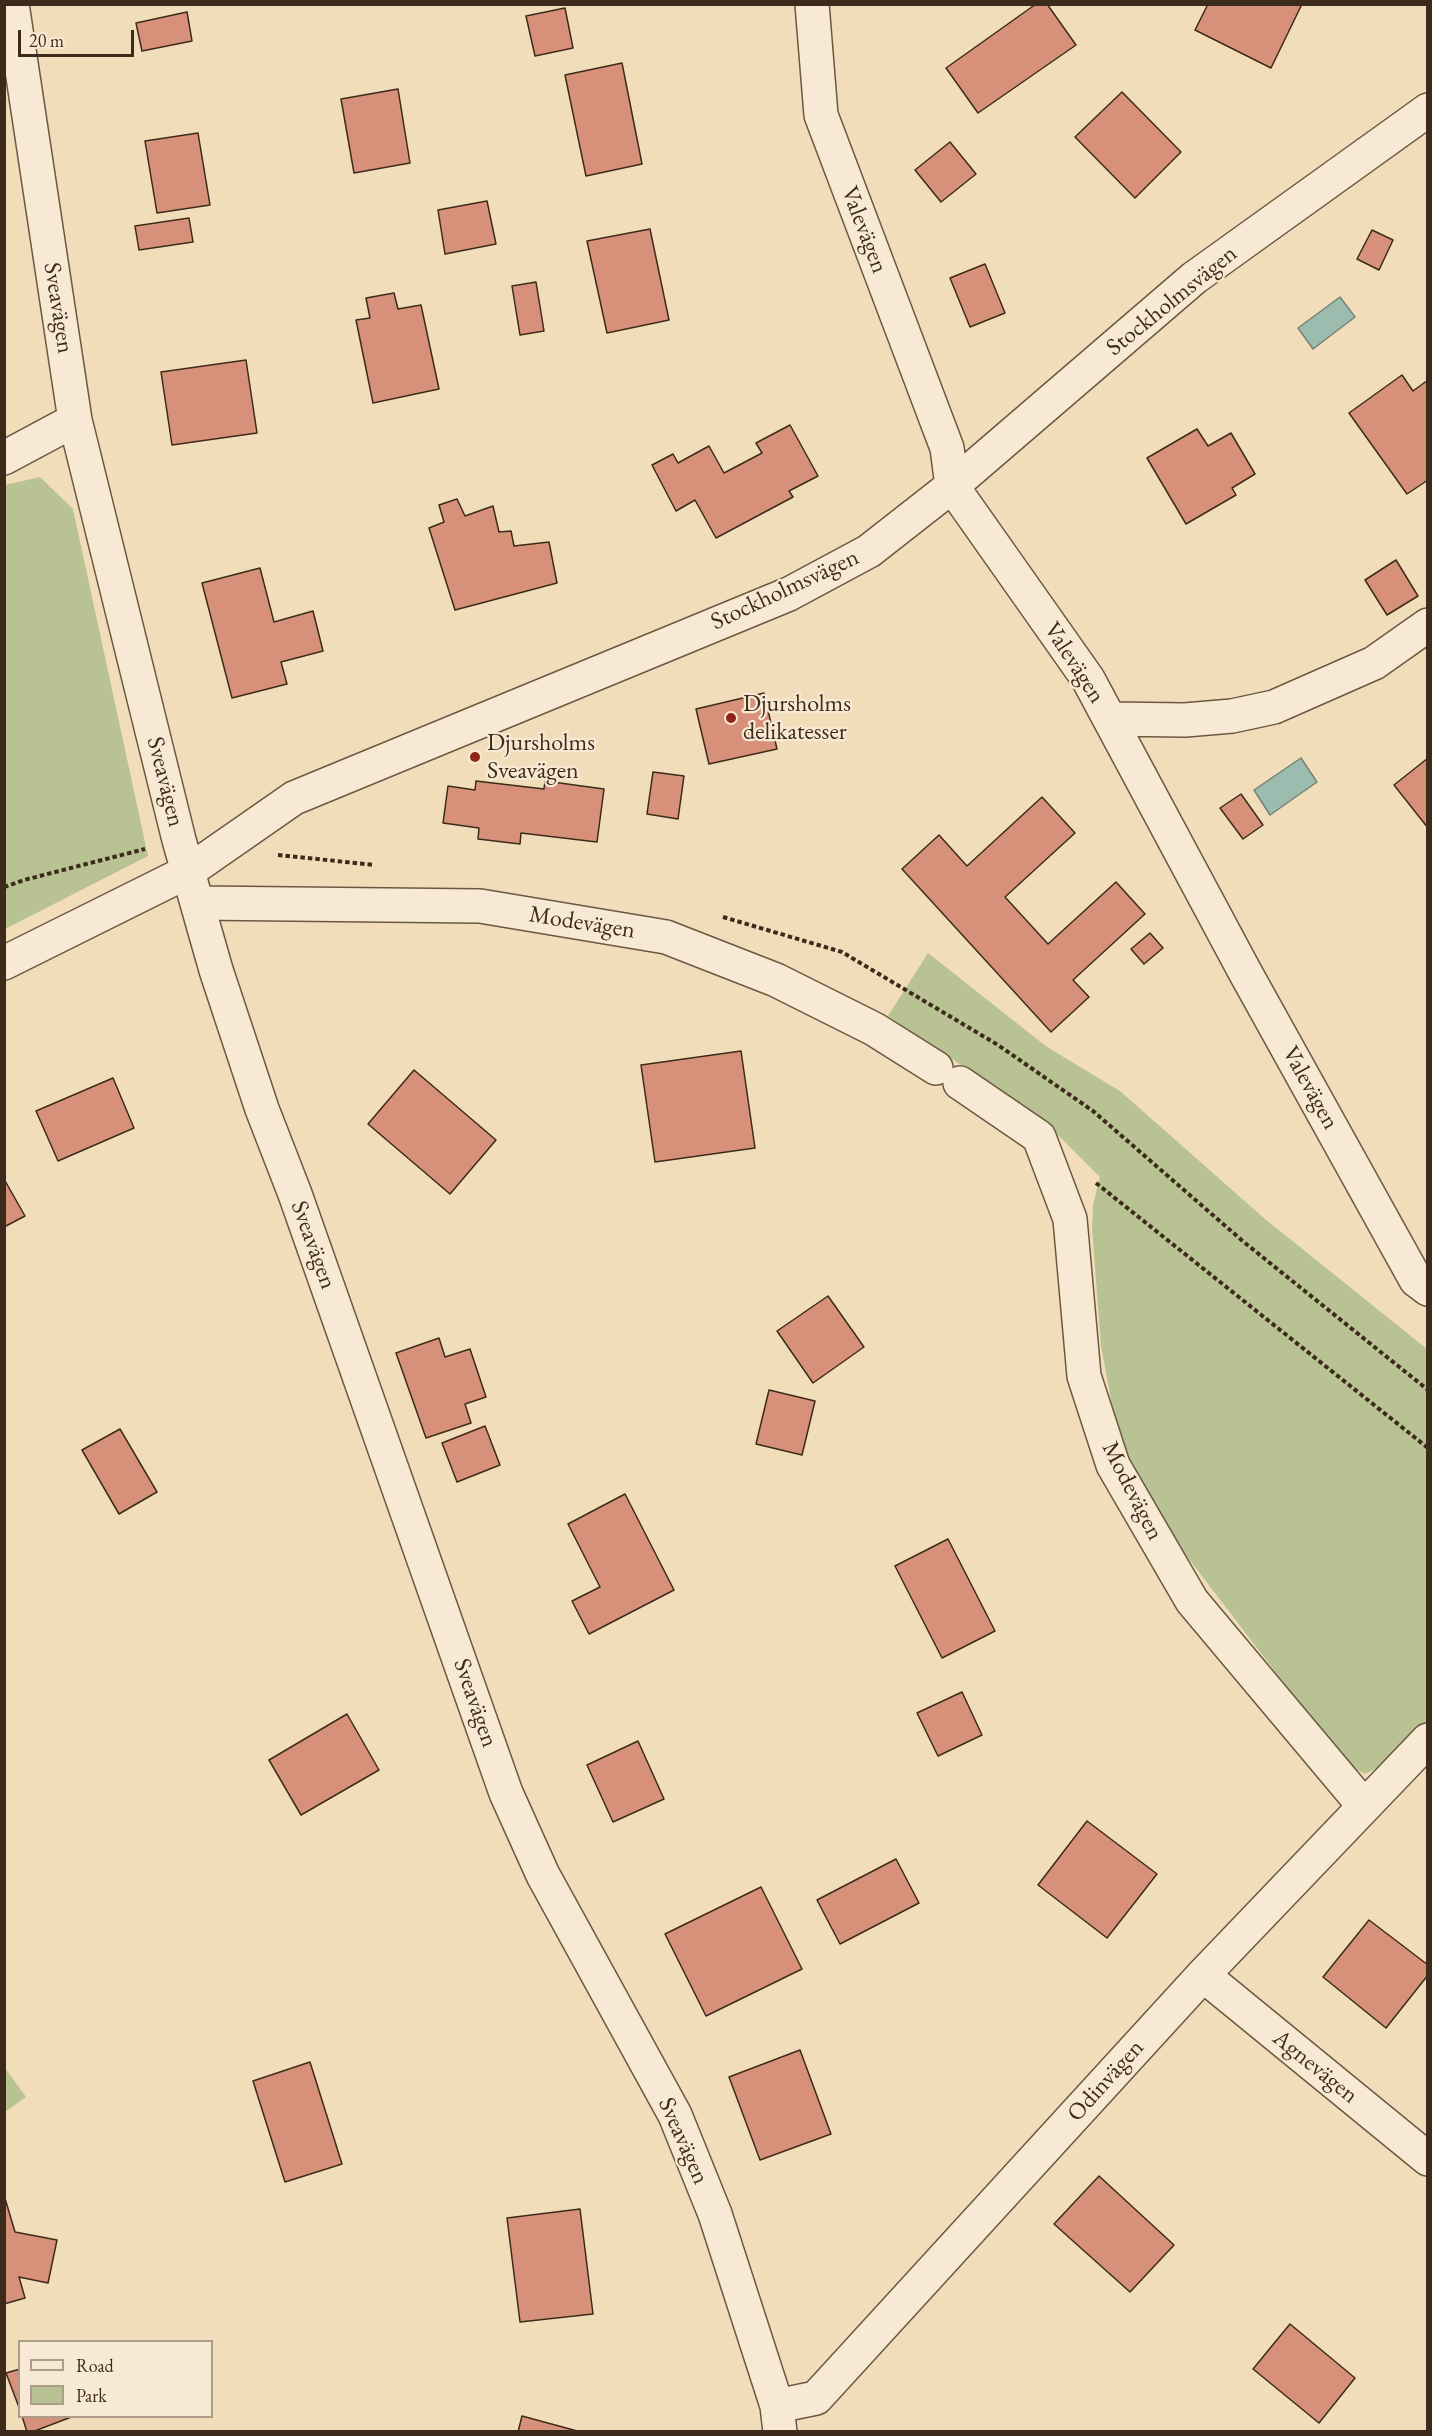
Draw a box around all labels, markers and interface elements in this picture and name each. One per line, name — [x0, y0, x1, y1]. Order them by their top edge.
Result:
scale bar — [21, 18, 136, 56]
text: 20 m — [29, 29, 64, 52]
street label: Valevägen — [834, 183, 894, 277]
street label: Stockholmsvägen — [1101, 240, 1243, 362]
street label: Sveavägen — [37, 260, 79, 356]
street label: Stockholmsvägen — [706, 543, 864, 637]
street label: Valevägen — [1037, 617, 1111, 709]
place label: Djursholms delikatesser — [743, 690, 851, 746]
marker: Djursholms delikatesser — [724, 711, 738, 725]
place label: Djursholms Sveavägen — [487, 729, 595, 785]
street label: Sveavägen — [140, 734, 190, 830]
marker: Djursholms Sveavägen — [468, 750, 482, 764]
street label: Modevägen — [527, 900, 637, 946]
street label: Valevägen — [1275, 1041, 1345, 1135]
street label: Sveavägen — [284, 1197, 342, 1293]
street label: Modevägen — [1095, 1437, 1169, 1545]
street label: Sveavägen — [446, 1655, 504, 1751]
street label: Agnevägen — [1267, 2024, 1363, 2110]
street label: Odinvägen — [1062, 2034, 1150, 2128]
street label: Sveavägen — [651, 2093, 715, 2189]
legend — [18, 2340, 213, 2418]
text: Road — [76, 2354, 114, 2377]
text: Park — [76, 2384, 107, 2407]

